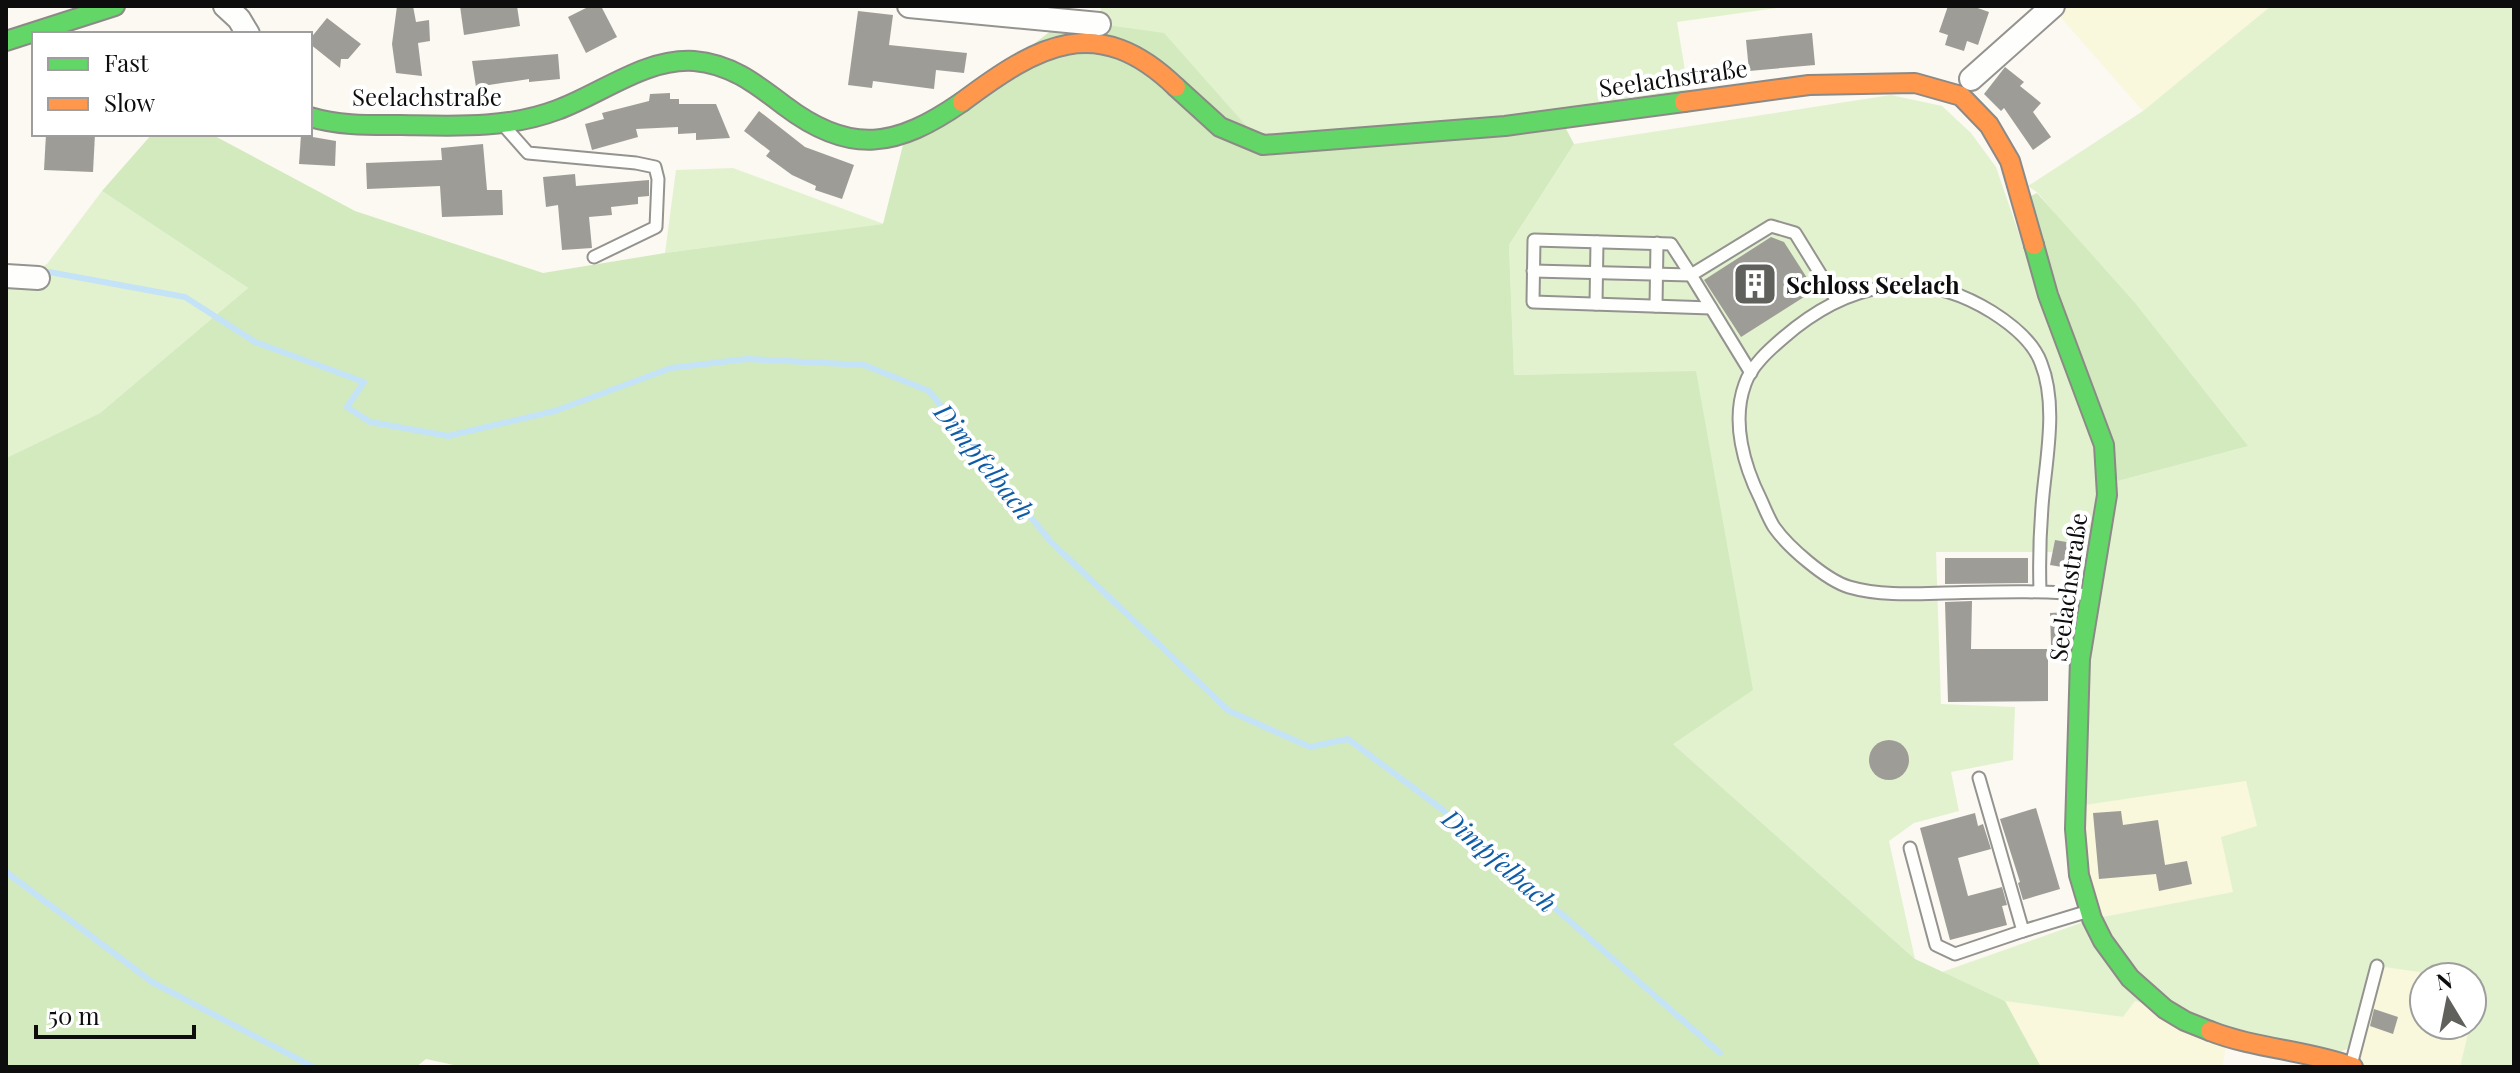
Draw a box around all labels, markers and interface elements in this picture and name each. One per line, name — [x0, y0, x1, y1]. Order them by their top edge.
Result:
legend — [32, 32, 312, 136]
text: Fast — [104, 46, 149, 78]
street label: Seelachstraße — [1597, 51, 1749, 103]
street label: Seelachstraße — [352, 80, 502, 112]
text: Slow — [104, 86, 156, 118]
building icon: Schloss Seelach — [1731, 260, 1779, 308]
place label: Schloss Seelach — [1786, 268, 1960, 300]
water label: Dimpfelbach — [927, 395, 1043, 527]
street label: Seelachstraße — [2041, 511, 2093, 663]
water label: Dimpfelbach — [1435, 800, 1565, 919]
north arrow — [2408, 961, 2488, 1041]
text: N — [2434, 964, 2455, 996]
scale bar — [36, 989, 194, 1039]
text: 50 m — [48, 999, 100, 1031]

